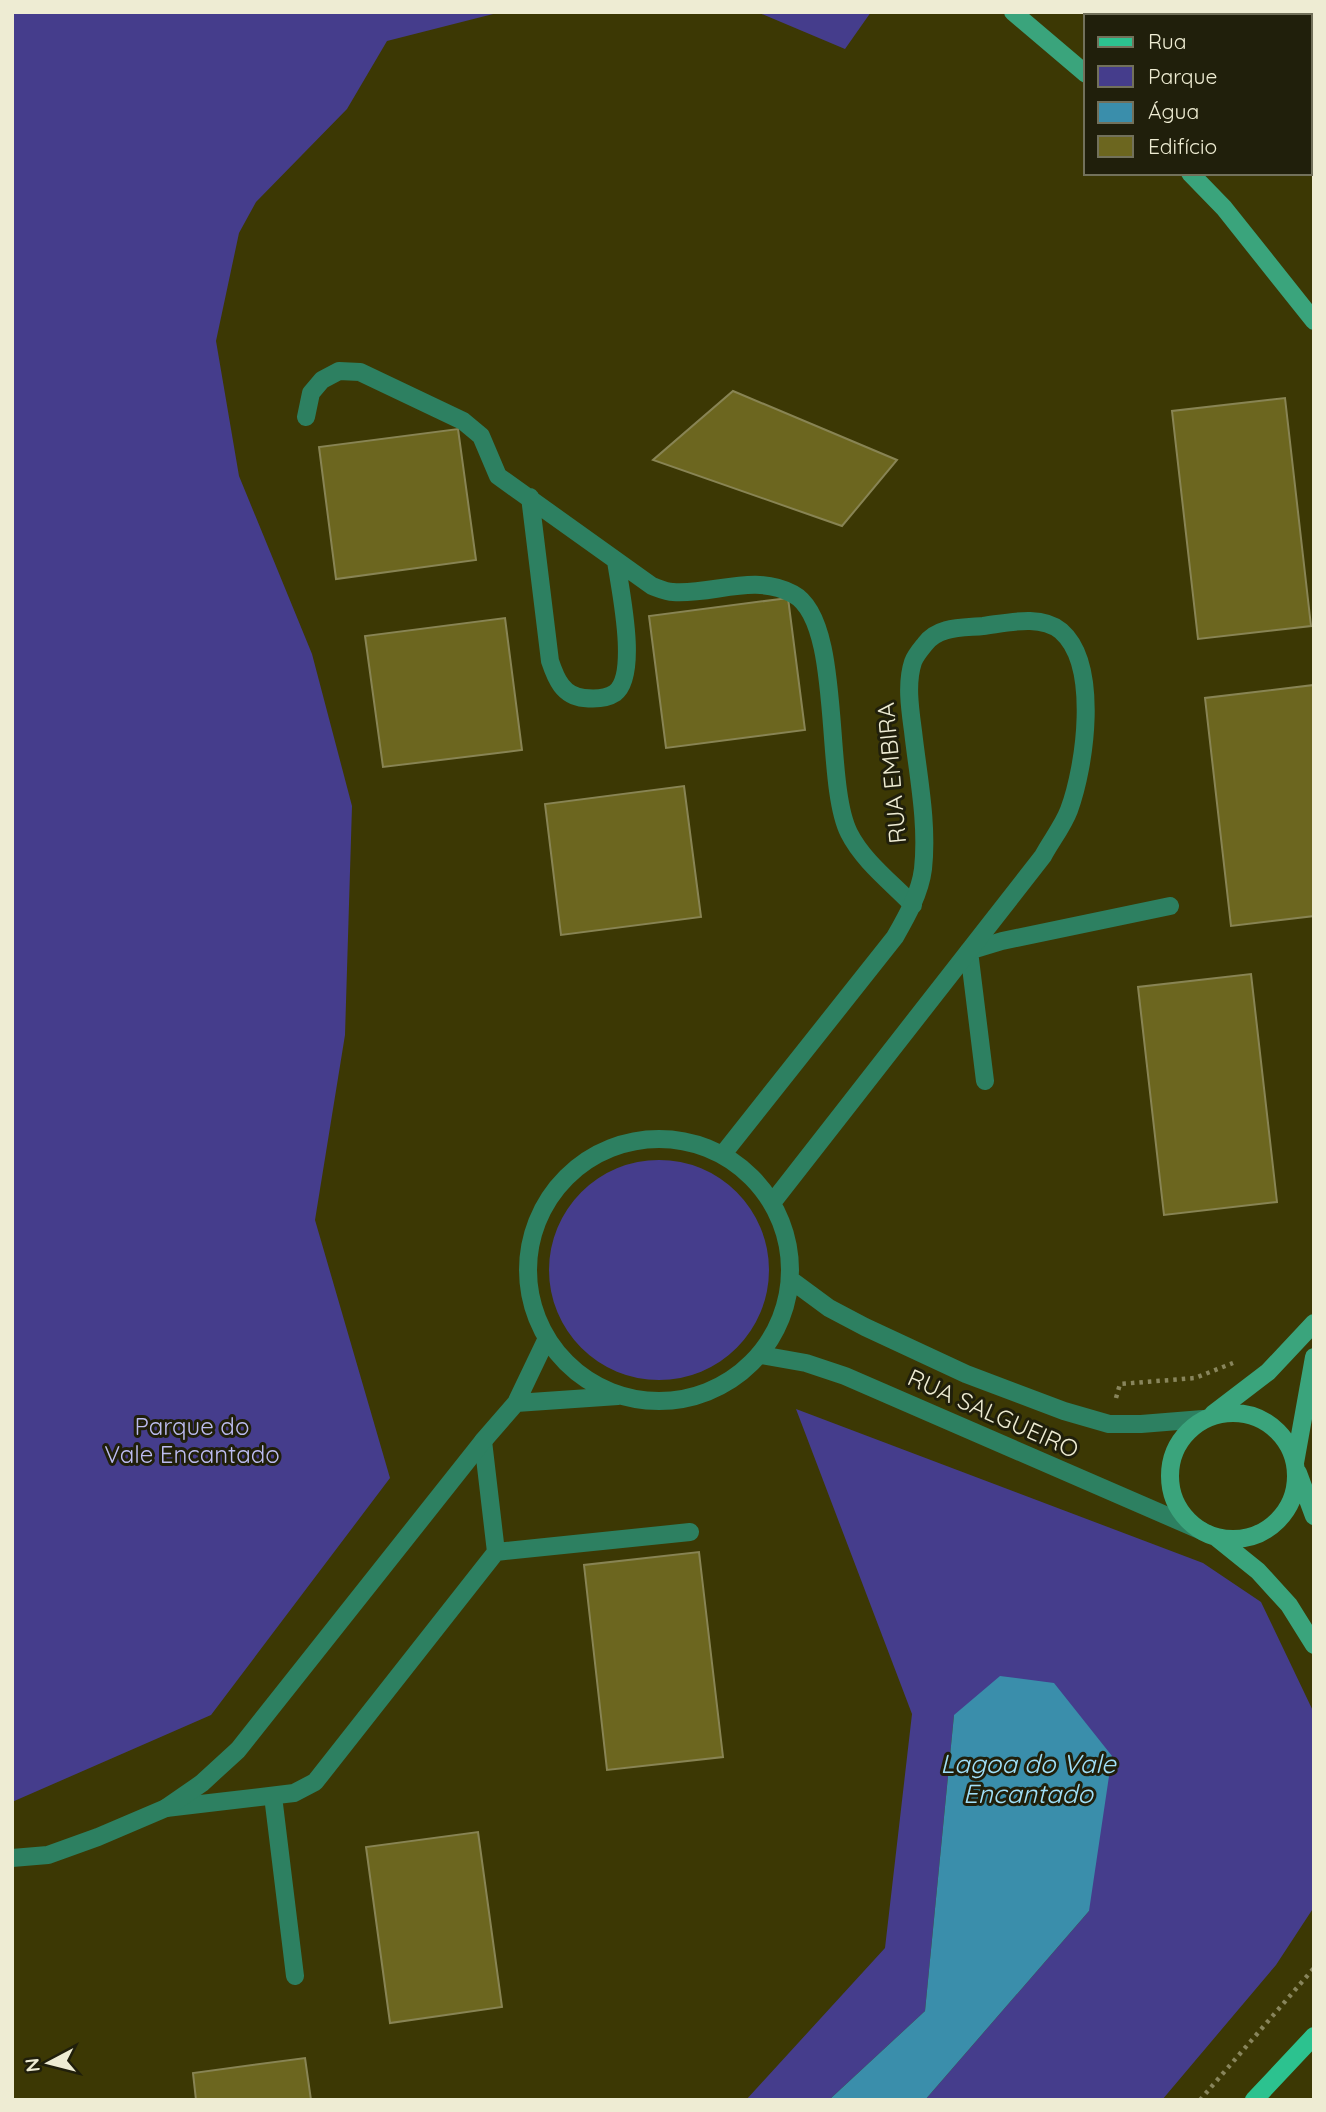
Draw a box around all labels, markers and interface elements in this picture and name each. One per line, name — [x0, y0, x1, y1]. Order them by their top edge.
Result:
legend — [1084, 14, 1312, 175]
text: Rua — [1148, 28, 1187, 54]
text: Parque — [1148, 63, 1217, 89]
text: Água — [1148, 98, 1199, 124]
text: Edifício — [1148, 133, 1217, 159]
street label: RUA EMBIRA — [870, 701, 912, 845]
street label: RUA SALGUEIRO — [903, 1362, 1084, 1464]
park label: Parque do Vale Encantado — [104, 1411, 280, 1469]
water label: Lagoa do Vale Encantado — [940, 1747, 1117, 1810]
north arrow — [14, 2028, 84, 2098]
text: N — [19, 2057, 45, 2073]

